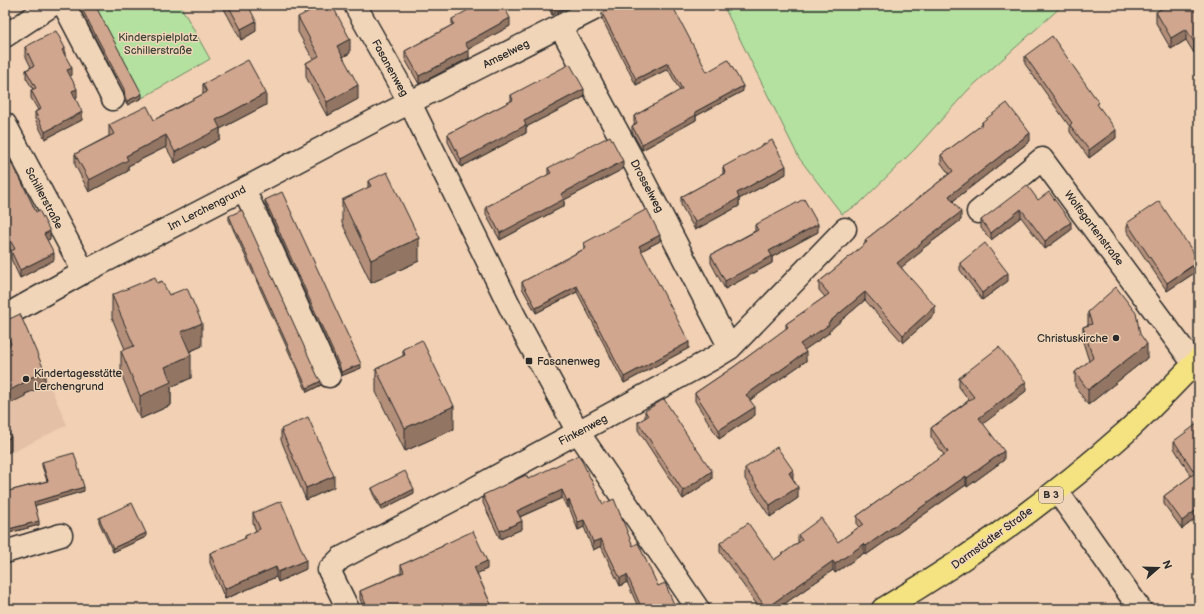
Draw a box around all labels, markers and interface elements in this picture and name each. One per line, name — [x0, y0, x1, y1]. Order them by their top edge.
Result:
park label: Kinderspielplatz Schillerstraße — [118, 31, 199, 57]
street label: Fasanenweg — [369, 37, 411, 99]
street label: Amselweg — [481, 37, 531, 71]
street label: Drosselweg — [628, 157, 666, 215]
street label: Schillerstraße — [22, 165, 66, 231]
street label: Im Lerchengrund — [166, 183, 248, 233]
street label: Wolfsgartenstraße — [1062, 188, 1127, 268]
place label: Christuskirche — [1037, 332, 1108, 345]
marker: Christuskirche — [1111, 333, 1121, 343]
place label: Fasanenweg — [537, 355, 600, 368]
marker: Fasanenweg — [524, 356, 534, 366]
place label: Kindertagesstätte Lerchengrund — [34, 367, 123, 393]
marker: Kindertagesstätte Lerchengrund — [21, 374, 31, 384]
street label: Finkenweg — [556, 412, 610, 448]
road number: B 3 — [1039, 487, 1063, 503]
street label: Darmstädter Straße — [949, 504, 1036, 572]
north arrow — [1138, 548, 1178, 588]
text: N — [1159, 559, 1174, 571]

